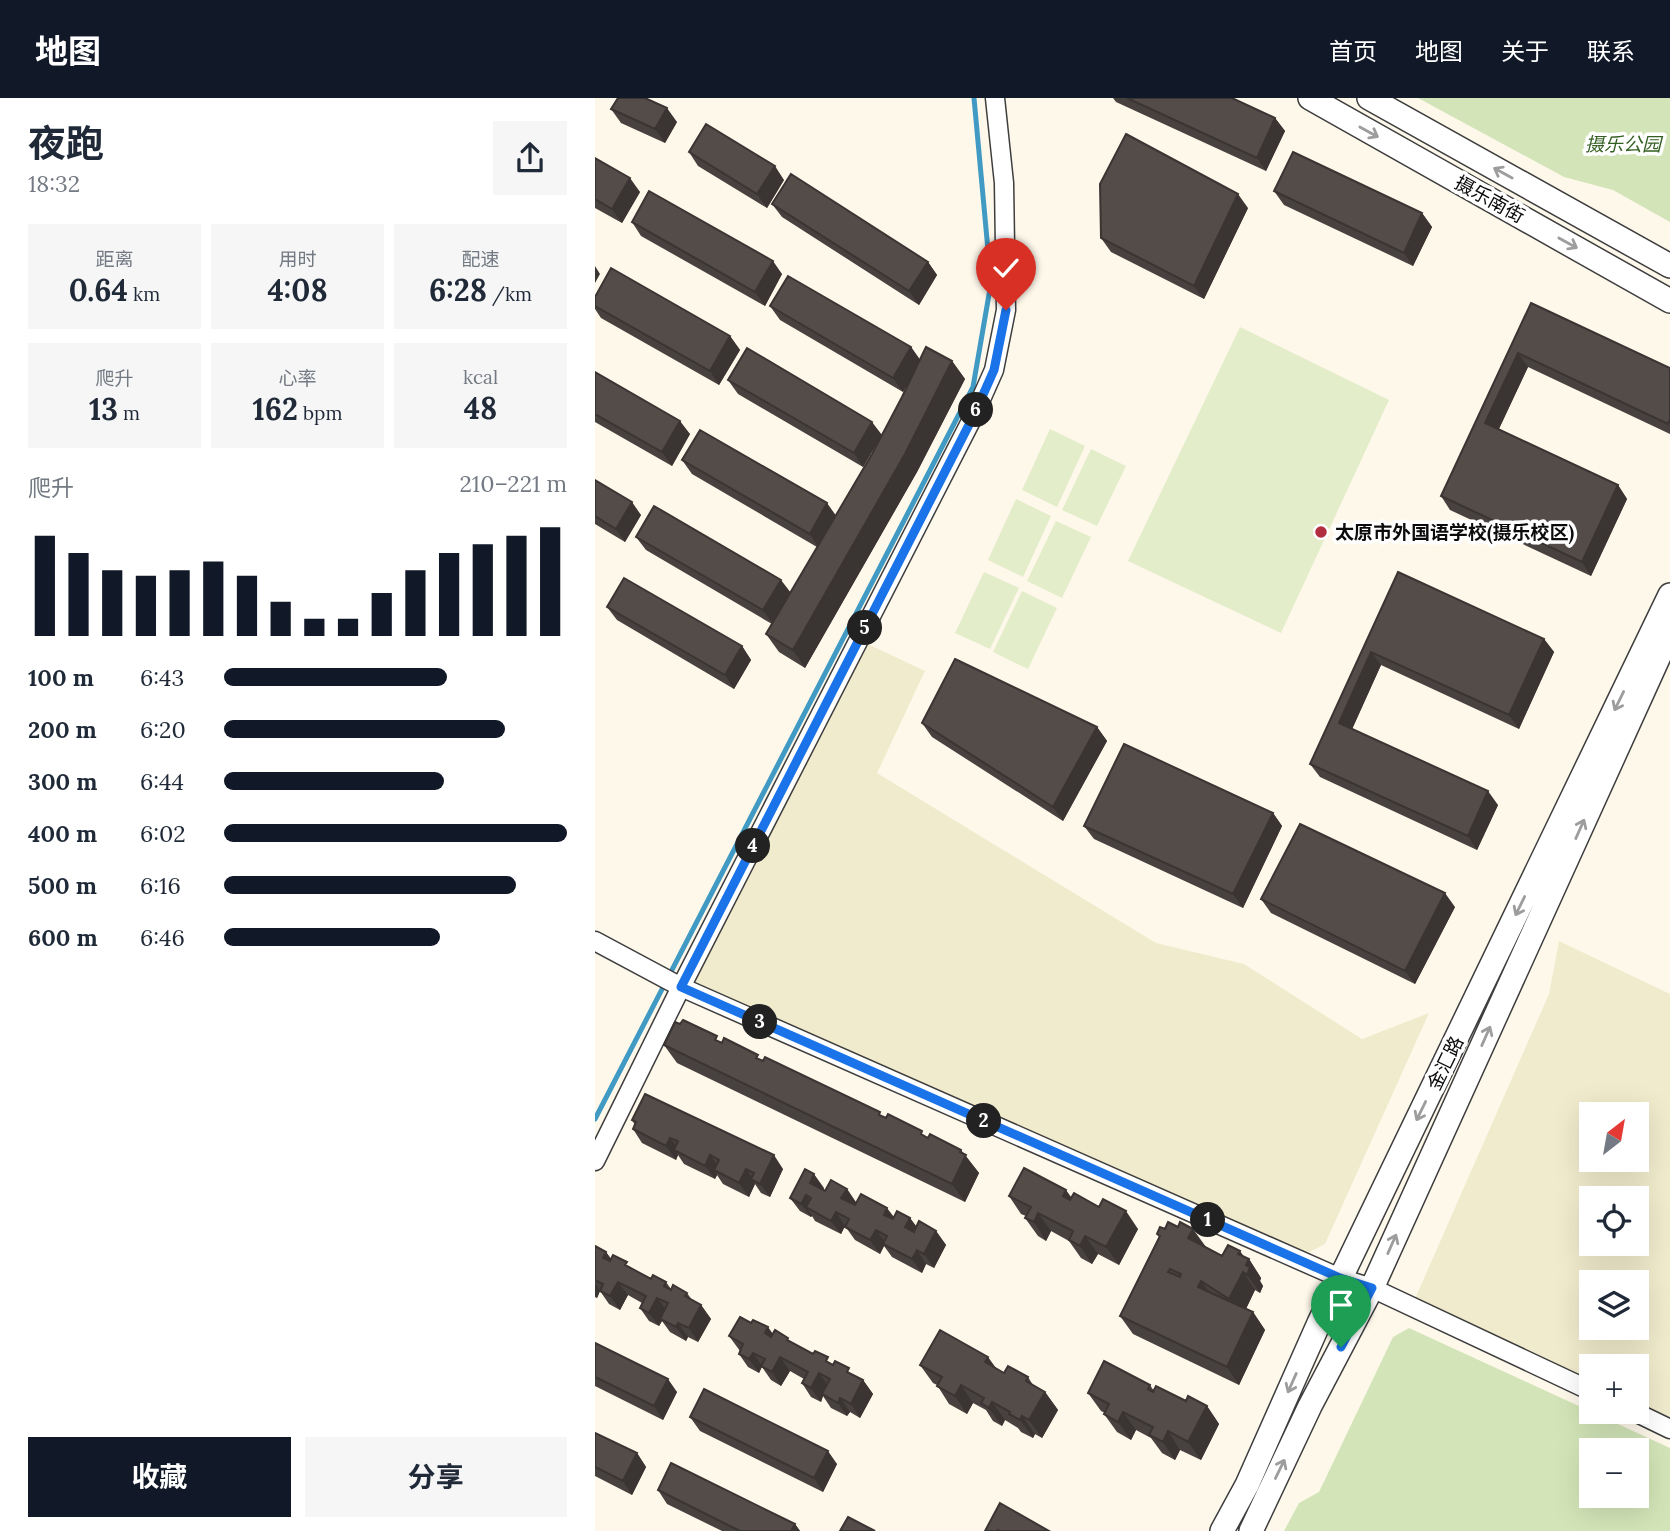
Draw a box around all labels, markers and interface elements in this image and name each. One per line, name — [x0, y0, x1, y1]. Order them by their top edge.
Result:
text: 地图 — [35, 30, 101, 72]
text: 首页 — [1329, 36, 1377, 67]
text: 地图 — [1415, 36, 1463, 67]
text: 关于 — [1501, 36, 1549, 67]
text: 联系 — [1587, 36, 1635, 67]
text: 夜跑 — [28, 119, 104, 167]
button: share — [493, 121, 567, 195]
one-way arrow — [1359, 125, 1379, 139]
park label: 摄乐公园 — [1585, 132, 1664, 156]
one-way arrow — [1494, 166, 1514, 180]
text: 18:32 — [28, 169, 80, 198]
street label: 摄乐南街 — [1451, 170, 1529, 228]
one-way arrow — [1557, 236, 1577, 250]
pin — [976, 238, 1036, 310]
text: 距离 — [95, 247, 134, 271]
text: 用时 — [278, 247, 317, 271]
text: 配速 — [461, 247, 500, 271]
icon: check — [987, 249, 1025, 287]
text: 0.64 — [69, 271, 128, 309]
text: 4:08 — [267, 271, 328, 309]
text: 6:28 — [429, 271, 487, 309]
text: km — [128, 282, 160, 306]
text: /km — [487, 282, 532, 306]
text: kcal — [463, 365, 498, 389]
text: 爬升 — [95, 366, 134, 390]
text: 心率 — [278, 366, 317, 390]
text: 48 — [464, 389, 497, 427]
text: 13 — [89, 390, 118, 428]
text: 162 — [253, 390, 298, 428]
pin: 6 — [959, 392, 993, 428]
text: 6 — [970, 397, 981, 421]
text: m — [118, 401, 140, 425]
text: bpm — [298, 401, 342, 425]
text: 210–221 m — [459, 469, 567, 498]
text: 爬升 — [28, 473, 74, 502]
place label: 太原市外国语学校(摄乐校区) — [1335, 520, 1575, 545]
marker: 太原市外国语学校(摄乐校区) — [1313, 524, 1329, 540]
pin: 5 — [847, 610, 883, 646]
text: 5 — [859, 615, 870, 639]
text: 100 m — [28, 663, 94, 692]
text: 6:43 — [140, 663, 184, 692]
one-way arrow — [1612, 690, 1625, 711]
text: 200 m — [28, 715, 97, 744]
text: 6:20 — [140, 715, 186, 744]
text: 300 m — [28, 767, 97, 796]
text: 6:44 — [140, 767, 184, 796]
text: 400 m — [28, 819, 97, 848]
text: 6:02 — [140, 819, 186, 848]
one-way arrow — [1574, 819, 1587, 840]
pin: 4 — [735, 828, 771, 864]
text: 4 — [747, 833, 758, 857]
text: 500 m — [28, 871, 97, 900]
text: 6:16 — [140, 871, 181, 900]
one-way arrow — [1513, 895, 1526, 916]
text: 600 m — [28, 923, 98, 952]
text: 6:46 — [140, 923, 185, 952]
pin: 3 — [743, 1004, 777, 1040]
text: 3 — [754, 1009, 765, 1033]
one-way arrow — [1480, 1026, 1493, 1048]
street label: 金汇路 — [1422, 1032, 1468, 1094]
one-way arrow — [1414, 1100, 1428, 1121]
north arrow — [1579, 1102, 1649, 1172]
map controls — [1579, 1102, 1649, 1508]
pin: 2 — [967, 1104, 1001, 1138]
text: 2 — [978, 1108, 989, 1132]
button: locate — [1579, 1186, 1649, 1256]
pin: 1 — [1191, 1202, 1225, 1238]
text: 1 — [1204, 1207, 1211, 1231]
one-way arrow — [1386, 1233, 1399, 1255]
button: layers — [1579, 1270, 1649, 1340]
pin — [1311, 1275, 1371, 1347]
icon: arrive — [1322, 1286, 1360, 1324]
button: + — [1579, 1354, 1649, 1424]
one-way arrow — [1285, 1372, 1298, 1393]
button: 收藏 — [28, 1437, 291, 1517]
button: 分享 — [305, 1437, 567, 1517]
button: − — [1579, 1438, 1649, 1508]
one-way arrow — [1274, 1459, 1288, 1480]

